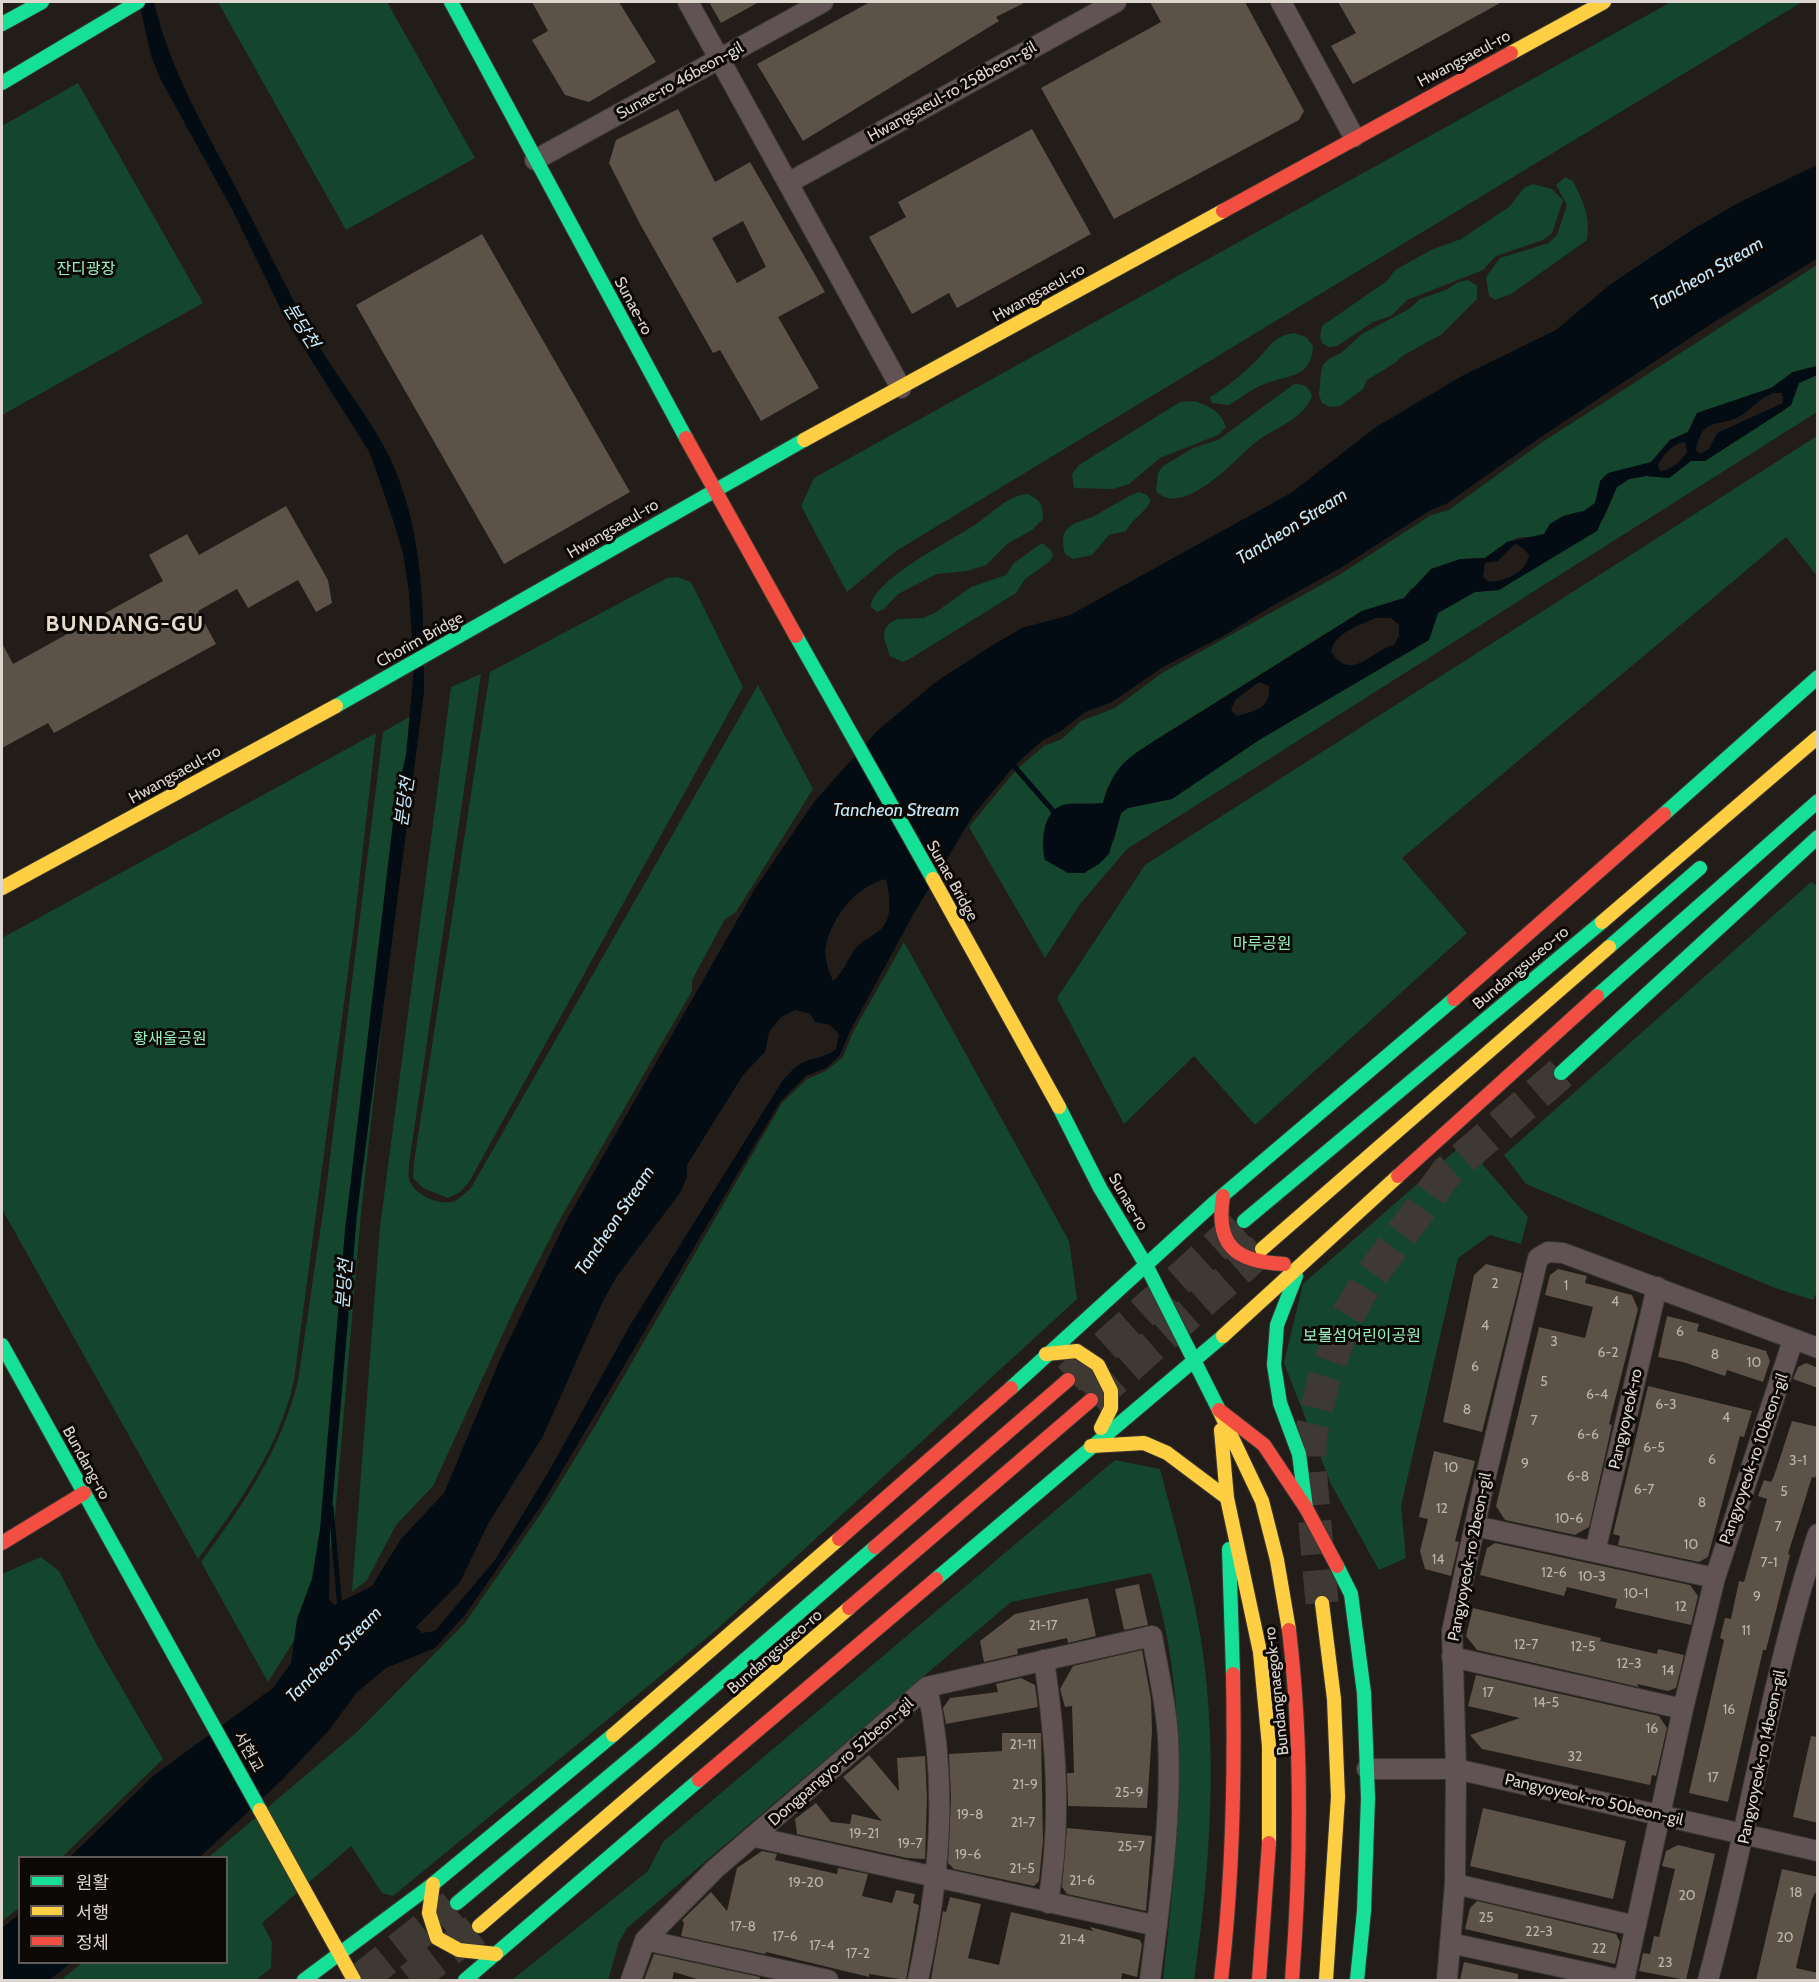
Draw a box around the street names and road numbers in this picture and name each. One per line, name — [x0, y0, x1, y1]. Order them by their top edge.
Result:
street label: Hwangsaeul-ro — [1414, 26, 1514, 92]
street label: Sunae-ro 46beon-gil — [613, 38, 747, 124]
street label: Hwangsaeul-ro 258beon-gil — [864, 38, 1040, 146]
street label: Hwangsaeul-ro — [990, 260, 1088, 326]
street label: Sunae-ro — [610, 274, 656, 338]
street label: Hwangsaeul-ro — [564, 495, 662, 563]
street label: Chorim Bridge — [373, 608, 467, 672]
street label: Hwangsaeul-ro — [126, 742, 224, 808]
street label: Sunae Bridge — [922, 837, 982, 925]
street label: Bundangsuseo-ro — [1469, 922, 1573, 1014]
street label: Sunae-ro — [1104, 1170, 1152, 1234]
street label: Pangyoyeok-ro — [1605, 1367, 1647, 1471]
street label: Pangyoyeok-ro 10beon-gil — [1716, 1371, 1792, 1547]
street label: Bundang-ro — [58, 1423, 114, 1503]
street label: Pangyoyeok-ro 2beon-gil — [1444, 1471, 1496, 1643]
street label: Bundangsuseo-ro — [724, 1606, 826, 1698]
street label: Bundangnaegok-ro — [1261, 1626, 1293, 1756]
street label: Pangyoyeok-ro 14beon-gil — [1734, 1668, 1790, 1846]
street label: Dongpangyo-ro 52beon-gil — [765, 1694, 917, 1830]
street label: 서현교 — [229, 1728, 267, 1776]
street label: Pangyoyeok-ro 50beon-gil — [1503, 1770, 1685, 1830]

